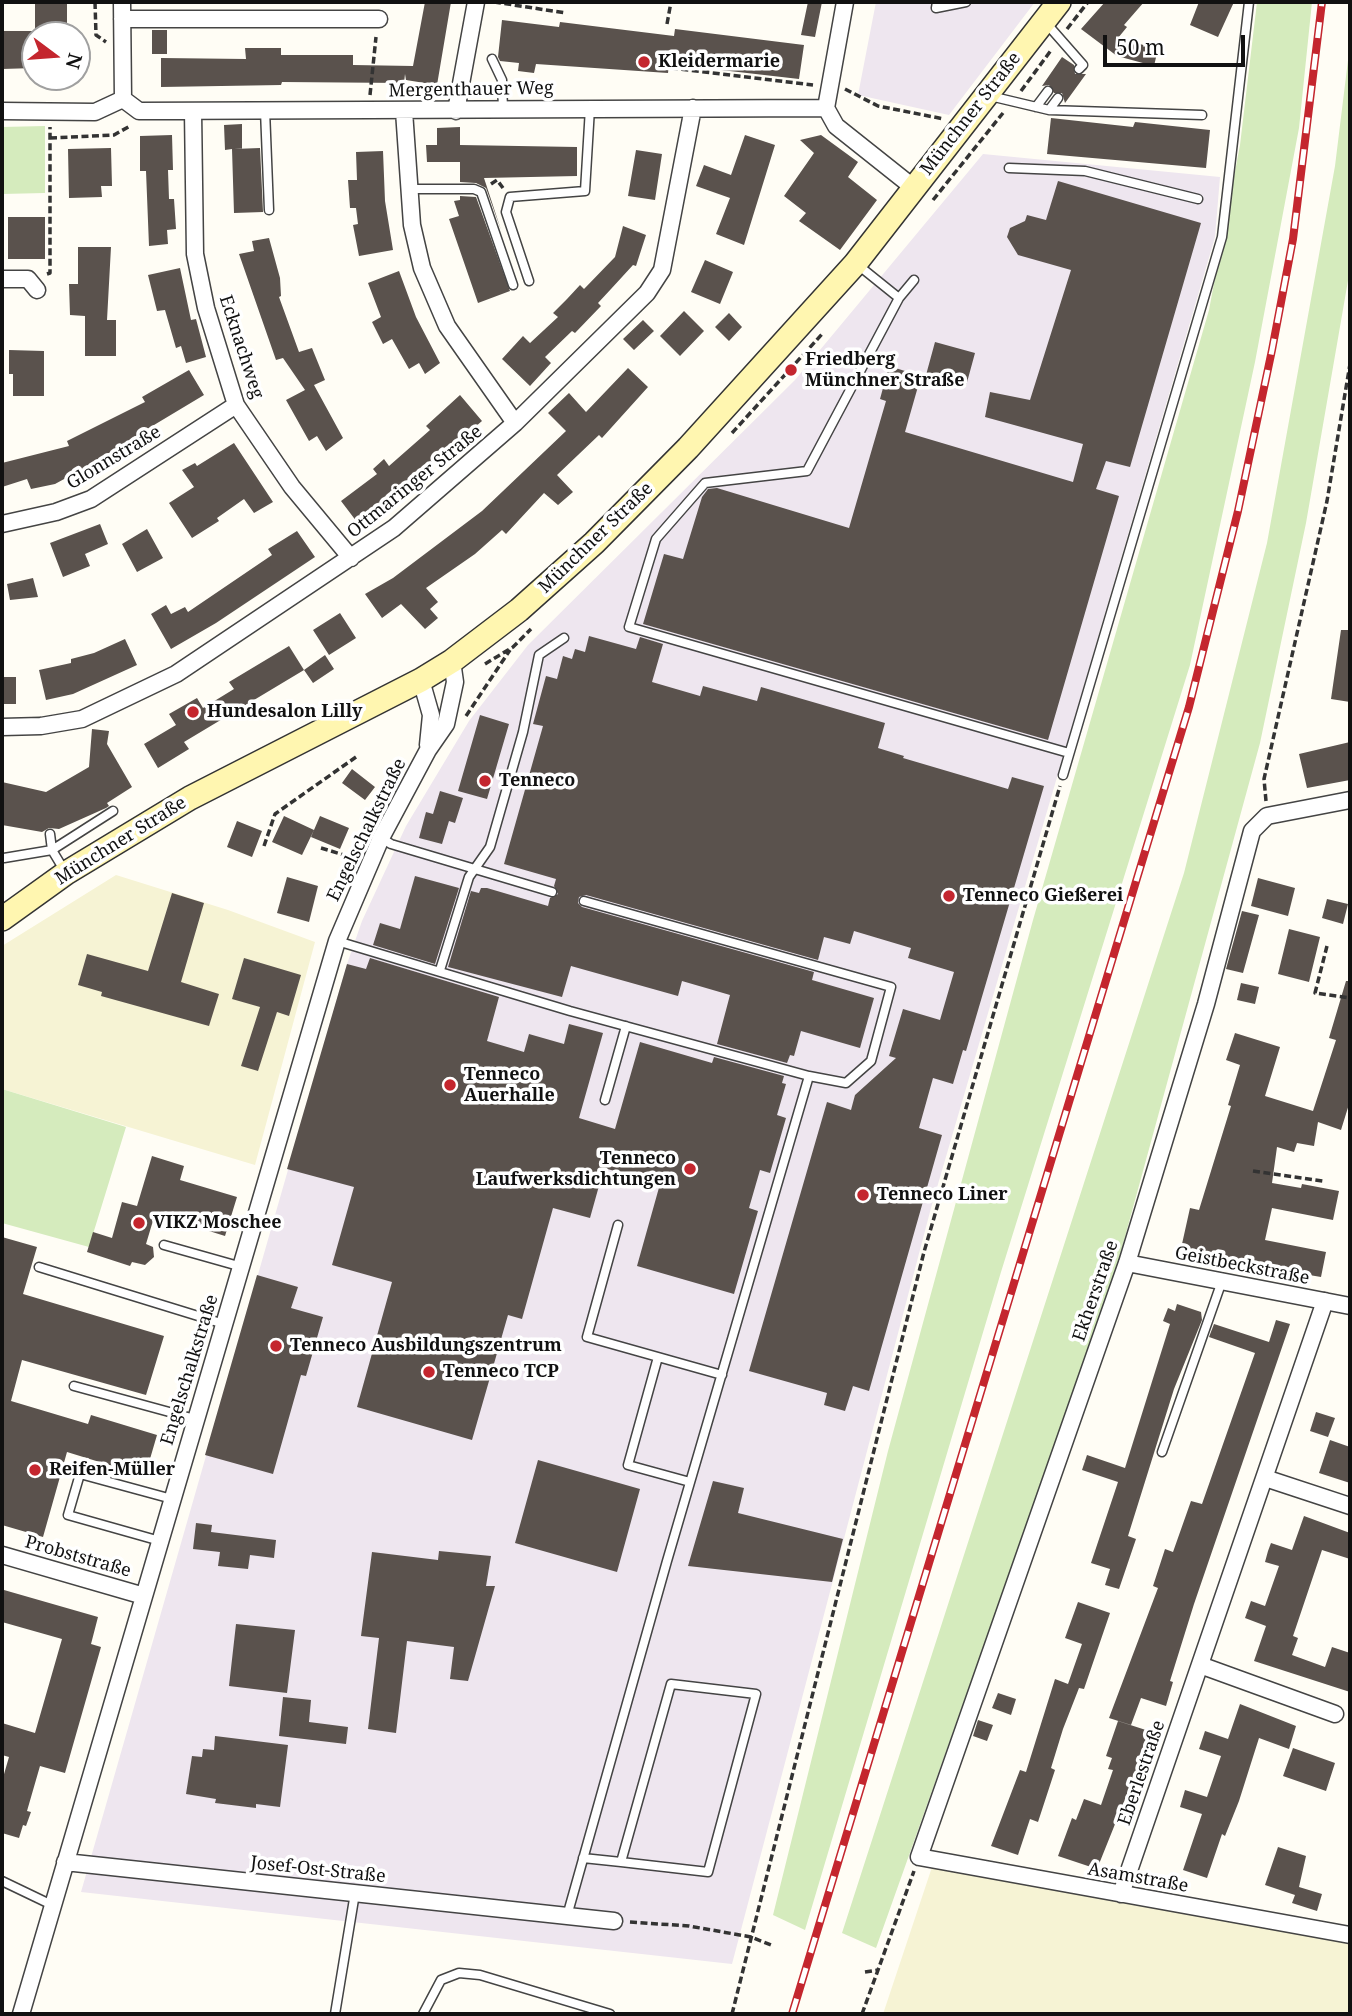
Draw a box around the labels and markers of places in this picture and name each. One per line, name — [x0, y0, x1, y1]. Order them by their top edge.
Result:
place label: Kleidermarie — [658, 51, 780, 73]
marker: Kleidermarie — [636, 54, 652, 70]
place label: Friedberg Münchner Straße — [805, 349, 965, 392]
marker: Friedberg Münchner Straße — [783, 362, 799, 378]
place label: Hundesalon Lilly — [207, 701, 362, 723]
marker: Hundesalon Lilly — [185, 704, 201, 720]
place label: Tenneco — [499, 770, 575, 792]
marker: Tenneco — [477, 773, 493, 789]
place label: Tenneco Gießerei — [963, 885, 1123, 907]
marker: Tenneco Gießerei — [941, 888, 957, 904]
place label: Tenneco Auerhalle — [464, 1064, 555, 1106]
marker: Tenneco Auerhalle — [442, 1077, 458, 1093]
place label: Tenneco Laufwerksdichtungen — [476, 1148, 676, 1190]
marker: Tenneco Laufwerksdichtungen — [682, 1161, 698, 1177]
place label: Tenneco Liner — [877, 1184, 1008, 1206]
marker: Tenneco Liner — [855, 1187, 871, 1203]
place label: VIKZ Moschee — [153, 1212, 282, 1234]
marker: VIKZ Moschee — [131, 1215, 147, 1231]
place label: Tenneco Ausbildungszentrum — [290, 1335, 562, 1357]
marker: Tenneco Ausbildungszentrum — [268, 1338, 284, 1354]
place label: Tenneco TCP — [443, 1361, 559, 1383]
marker: Tenneco TCP — [421, 1364, 437, 1380]
place label: Reifen-Müller — [49, 1459, 175, 1481]
marker: Reifen-Müller — [27, 1462, 43, 1478]

